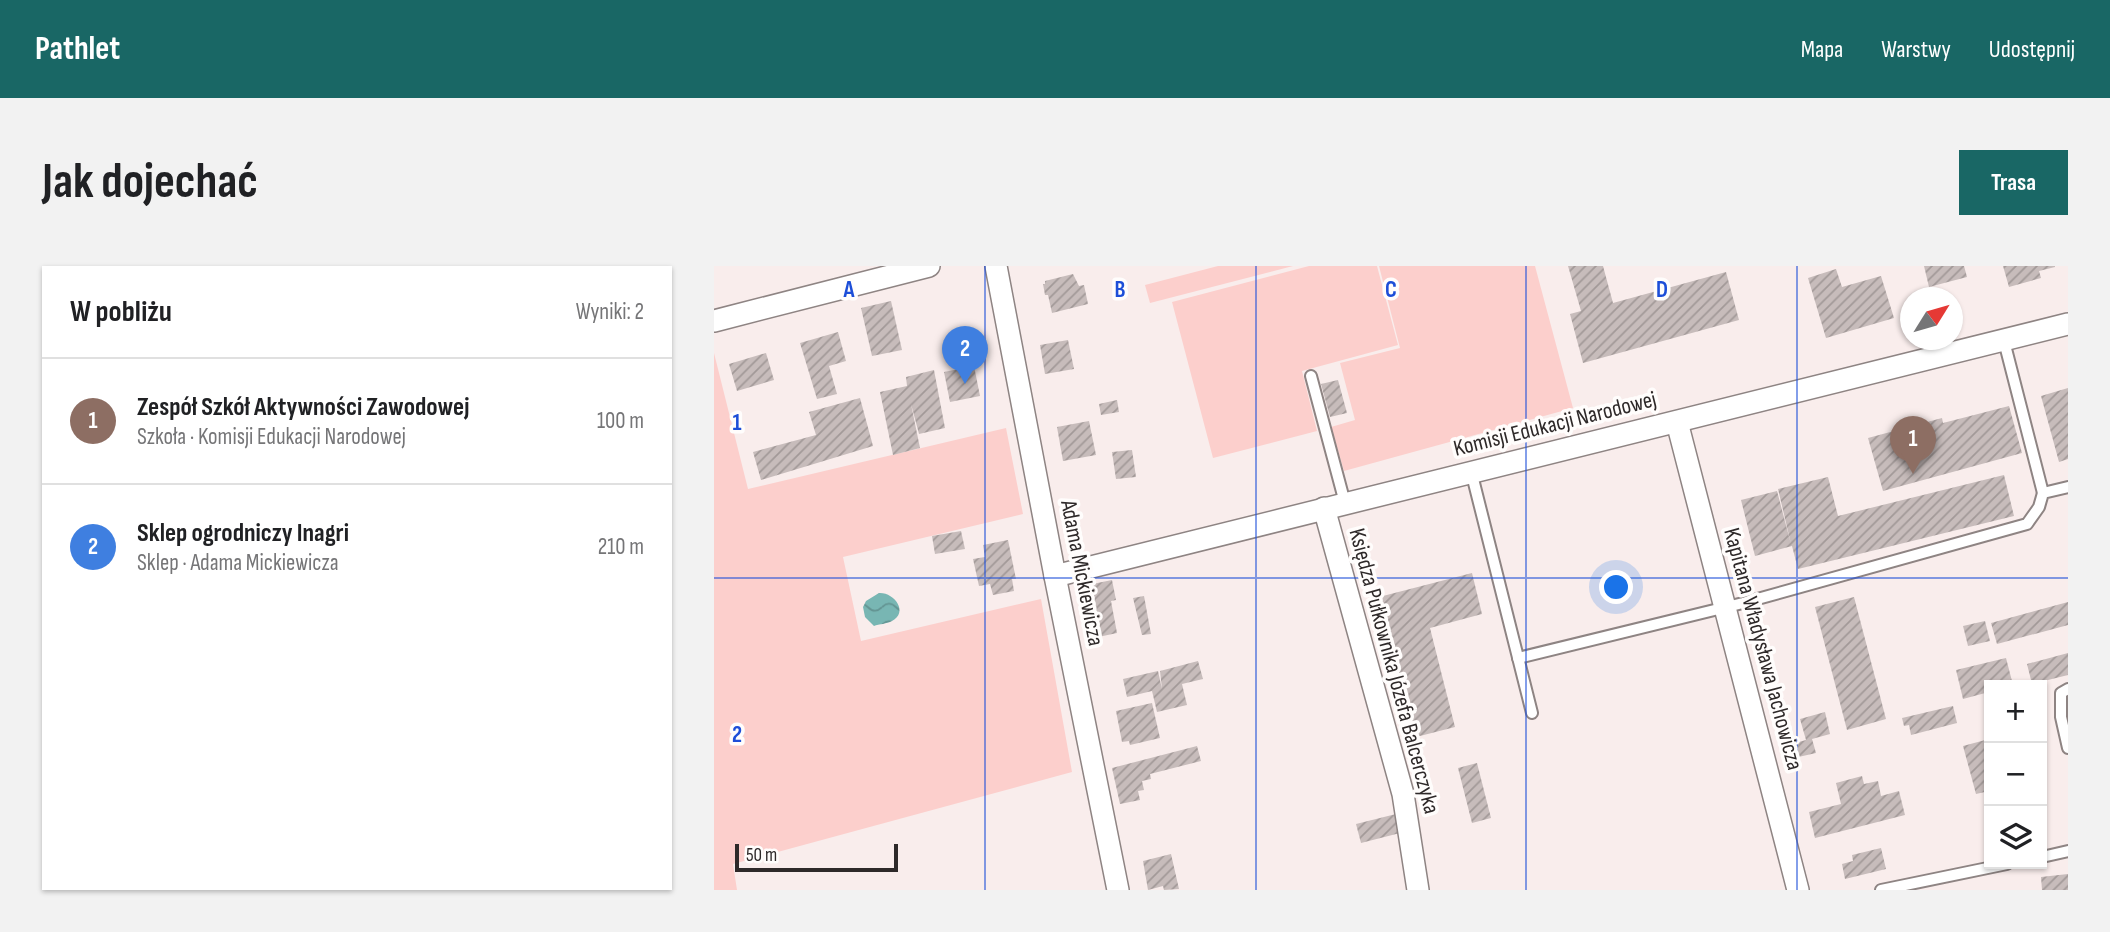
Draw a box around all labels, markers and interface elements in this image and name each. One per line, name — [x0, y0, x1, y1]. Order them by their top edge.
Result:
text: Pathlet — [35, 29, 120, 69]
text: Mapa — [1801, 35, 1843, 64]
text: Warstwy — [1881, 35, 1951, 64]
text: Udostępnij — [1989, 35, 2075, 64]
button: Trasa — [1959, 150, 2068, 215]
text: Jak dojechać — [42, 153, 258, 212]
text: A — [843, 276, 856, 304]
text: B — [1115, 276, 1126, 304]
text: C — [1385, 276, 1397, 304]
text: D — [1656, 276, 1668, 304]
north arrow — [1900, 287, 1963, 350]
text: W pobliżu — [70, 294, 172, 330]
text: Wyniki: 2 — [576, 298, 644, 326]
pin: 2 — [942, 326, 988, 384]
street label: Komisji Edukacji Narodowej — [1451, 385, 1659, 463]
text: Zespół Szkół Aktywności Zawodowej — [137, 392, 469, 423]
text: 1 — [88, 407, 98, 435]
text: 100 m — [597, 407, 644, 435]
text: 1 — [732, 409, 742, 437]
pin: 1 — [1890, 416, 1936, 474]
text: Szkoła · Komisji Edukacji Narodowej — [137, 423, 406, 451]
street label: Adama Mickiewicza — [1054, 497, 1110, 648]
text: Sklep ogrodniczy Inagri — [137, 518, 349, 549]
street label: Księdza Pułkownika Józefa Balcerczyka — [1342, 525, 1446, 817]
street label: Kapitana Władysława Jachowicza — [1717, 525, 1809, 773]
text: 2 — [88, 533, 98, 561]
text: 210 m — [598, 533, 644, 561]
text: Sklep · Adama Mickiewicza — [137, 549, 339, 577]
your location — [1599, 570, 1633, 604]
map controls — [1984, 680, 2047, 869]
button: + — [1984, 680, 2047, 743]
text: 2 — [732, 721, 742, 749]
button: − — [1984, 743, 2047, 806]
button: layers — [1984, 806, 2047, 869]
scale bar — [735, 841, 898, 873]
text: 50 m — [746, 844, 777, 867]

